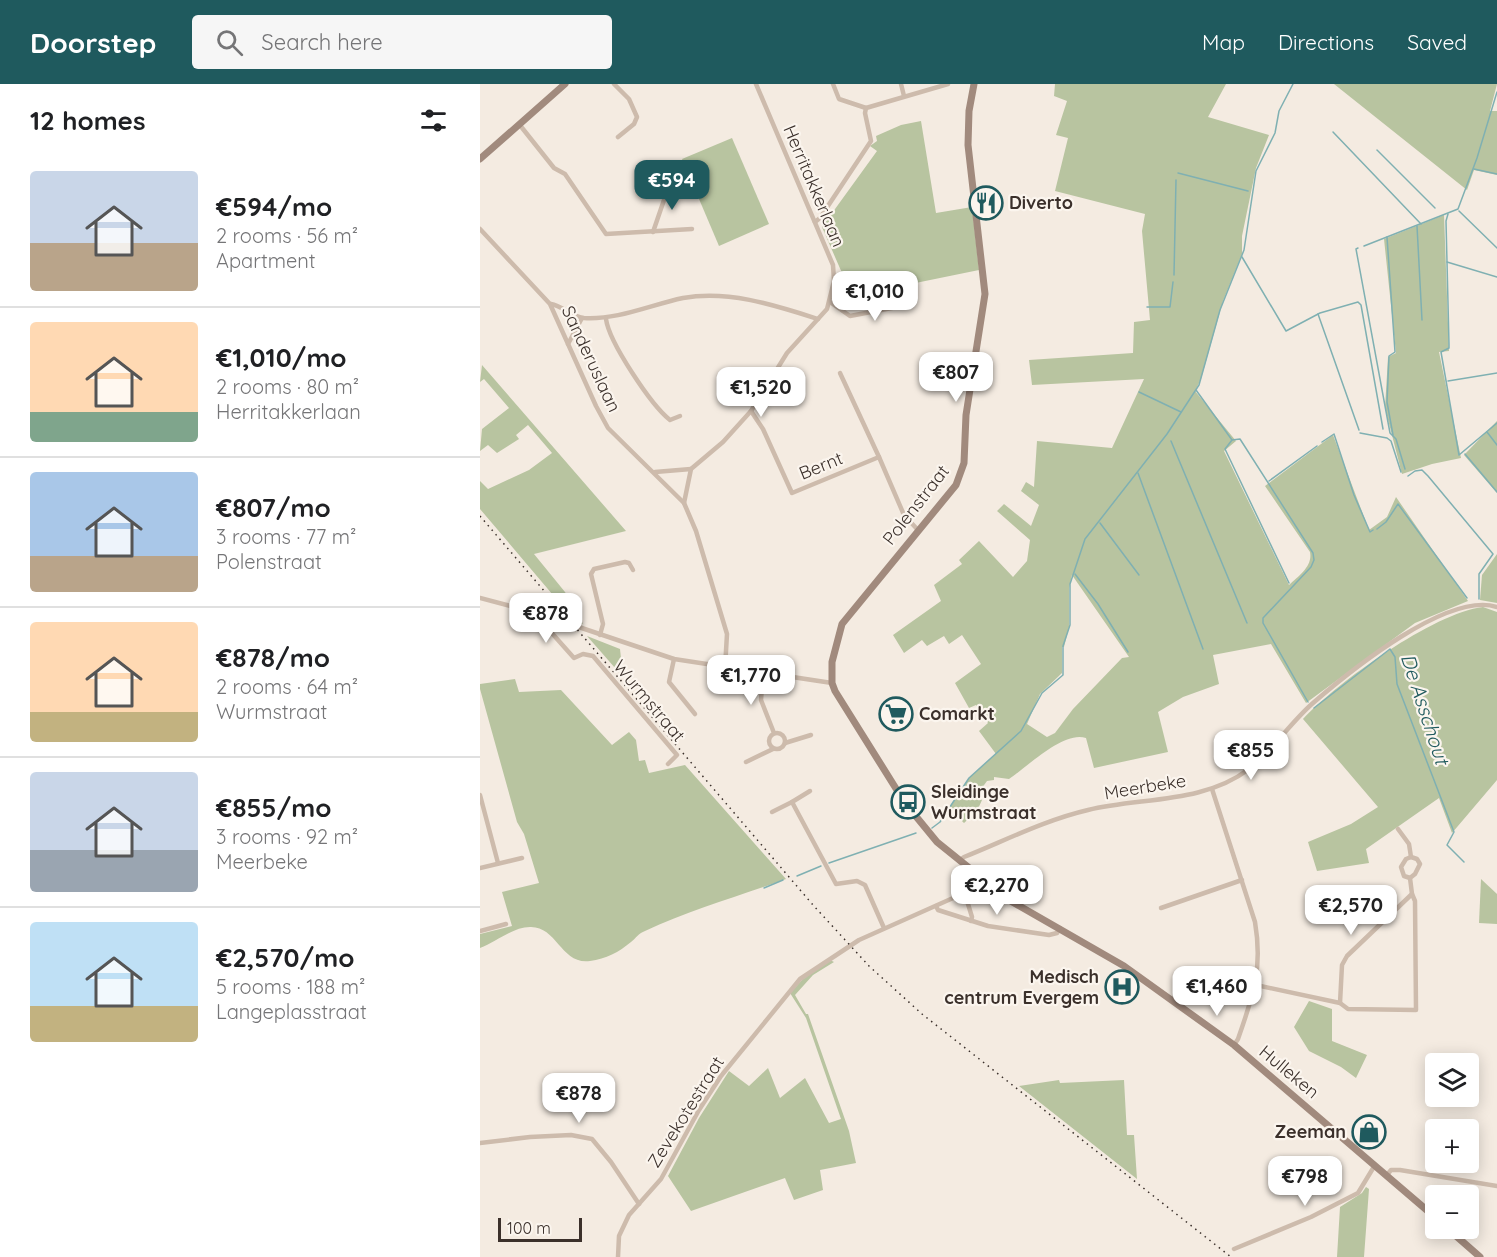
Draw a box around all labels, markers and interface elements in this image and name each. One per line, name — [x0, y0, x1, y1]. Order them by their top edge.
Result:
search box — [192, 15, 612, 69]
text: Doorstep — [30, 25, 156, 60]
icon: search — [213, 26, 246, 59]
text: Search here — [261, 28, 383, 56]
text: Map — [1202, 29, 1245, 55]
text: Directions — [1278, 29, 1374, 55]
text: Saved — [1407, 29, 1467, 55]
text: 12 homes — [30, 104, 146, 137]
icon: filters — [417, 104, 450, 137]
street label: Herritakkerlaan — [778, 121, 850, 250]
pin: €594 — [636, 160, 708, 211]
text: €594 — [648, 167, 696, 192]
restaurant icon: Diverto — [968, 185, 1004, 221]
text: €594/mo — [216, 190, 332, 223]
place label: Diverto — [1009, 191, 1073, 214]
icon: home — [78, 195, 150, 267]
text: 2 rooms · 56 m² — [216, 223, 358, 248]
text: Apartment — [216, 248, 316, 273]
pin: €1,010 — [826, 271, 924, 322]
text: €1,010 — [846, 278, 904, 303]
street label: Sanderuslaan — [557, 302, 626, 416]
text: €1,010/mo — [216, 341, 347, 374]
icon: home — [78, 346, 150, 418]
pin: €807 — [920, 352, 992, 403]
text: €807 — [933, 359, 979, 384]
pin: €1,520 — [712, 367, 810, 418]
text: 2 rooms · 80 m² — [216, 374, 359, 399]
text: €1,520 — [731, 374, 792, 399]
text: Herritakkerlaan — [216, 399, 361, 424]
street label: Bernt — [795, 446, 846, 485]
street label: Polenstraat — [877, 460, 954, 549]
text: €807/mo — [216, 491, 331, 524]
icon: home — [78, 496, 150, 568]
text: 3 rooms · 77 m² — [216, 524, 356, 549]
text: Polenstraat — [216, 549, 322, 574]
pin: €878 — [510, 593, 582, 644]
text: €878 — [523, 600, 569, 625]
text: €878/mo — [216, 641, 330, 674]
icon: home — [78, 646, 150, 718]
water label: De Asschout — [1396, 650, 1456, 769]
street label: Wurmstraat — [608, 655, 690, 746]
pin: €1,770 — [702, 655, 800, 706]
text: €1,770 — [721, 662, 781, 687]
text: 2 rooms · 64 m² — [216, 674, 358, 699]
supermarket icon: Comarkt — [878, 696, 914, 732]
text: Wurmstraat — [216, 699, 327, 724]
place label: Comarkt — [919, 702, 995, 725]
pin: €855 — [1215, 730, 1287, 781]
text: €855 — [1228, 737, 1274, 762]
street label: Meerbeke — [1102, 769, 1188, 804]
place label: Sleidinge Wurmstraat — [931, 780, 1037, 824]
bus stop icon: Sleidinge Wurmstraat — [890, 784, 926, 820]
text: €855/mo — [216, 791, 331, 824]
icon: home — [78, 796, 150, 868]
text: 3 rooms · 92 m² — [216, 824, 358, 849]
text: Meerbeke — [216, 849, 308, 874]
pin: €2,270 — [948, 865, 1046, 916]
text: €2,270 — [965, 872, 1029, 897]
pin: €2,570 — [1302, 885, 1400, 936]
text: €2,570 — [1319, 892, 1383, 917]
text: €2,570/mo — [216, 941, 354, 974]
icon: home — [78, 946, 150, 1018]
place label: Medisch centrum Evergem — [944, 965, 1099, 1009]
pin: €1,460 — [1168, 966, 1266, 1017]
hospital icon: Medisch centrum Evergem — [1104, 969, 1140, 1005]
text: €1,460 — [1187, 973, 1247, 998]
text: 5 rooms · 188 m² — [216, 974, 365, 999]
text: Langeplasstraat — [216, 999, 367, 1024]
street label: Hulleken — [1255, 1040, 1324, 1103]
street label: Zevekotestraat — [642, 1052, 729, 1172]
map controls — [1425, 1053, 1479, 1239]
button: layers — [1425, 1053, 1479, 1107]
pin: €878 — [543, 1073, 615, 1124]
text: €878 — [556, 1080, 602, 1105]
shop icon: Zeeman — [1351, 1114, 1387, 1150]
button: + — [1425, 1119, 1479, 1173]
place label: Zeeman — [1275, 1120, 1346, 1143]
pin: €798 — [1269, 1156, 1341, 1207]
text: €798 — [1282, 1163, 1328, 1188]
button: − — [1425, 1185, 1479, 1239]
scale bar — [498, 1215, 582, 1242]
text: 100 m — [507, 1218, 551, 1238]

